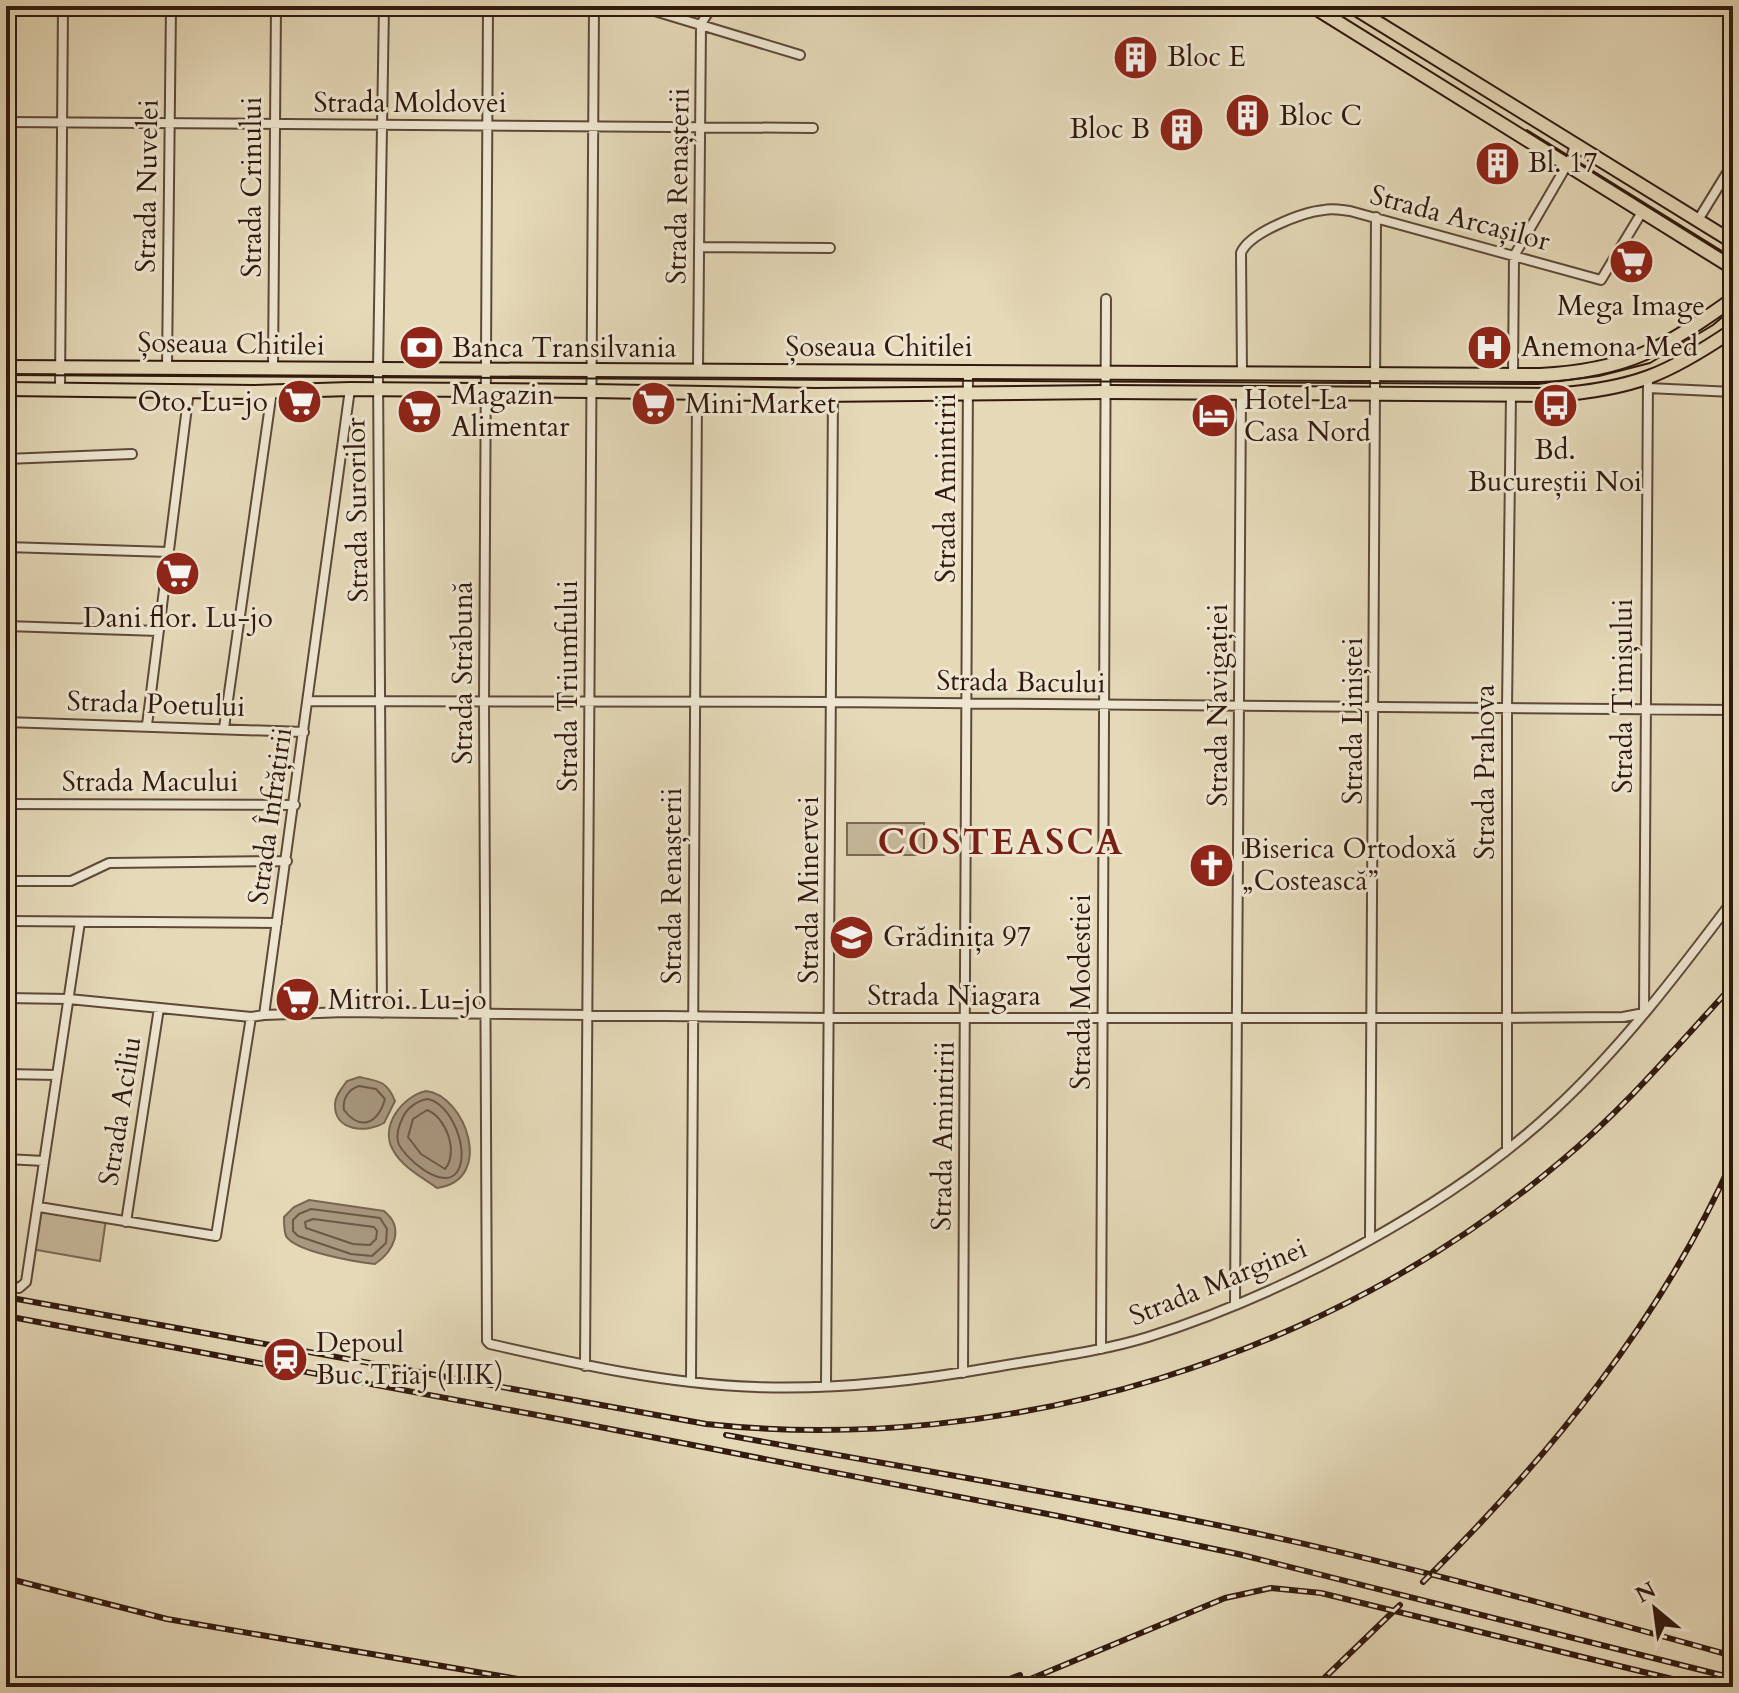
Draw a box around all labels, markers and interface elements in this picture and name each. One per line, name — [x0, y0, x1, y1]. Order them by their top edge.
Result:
building icon: Bloc E — [1112, 33, 1160, 81]
place label: Bloc E — [1167, 38, 1246, 76]
street label: Strada Moldovei — [313, 84, 507, 122]
street label: Strada Renașterii — [657, 87, 699, 285]
building icon: Bloc C — [1224, 92, 1272, 140]
street label: Strada Crinului — [233, 96, 271, 277]
place label: Bloc C — [1279, 97, 1362, 135]
street label: Strada Nuvelei — [126, 99, 168, 273]
building icon: Bloc B — [1157, 105, 1205, 153]
place label: Bloc B — [1069, 110, 1150, 148]
building icon: Bl. 17 — [1473, 139, 1521, 187]
place label: Bl. 17 — [1528, 144, 1597, 182]
street label: Strada Arcașilor — [1366, 176, 1555, 260]
supermarket icon: Mega Image — [1607, 238, 1655, 286]
place label: Mega Image — [1557, 287, 1705, 325]
street label: Șoseaua Chitilei — [137, 323, 325, 365]
hospital icon: Anemona Med — [1466, 323, 1514, 371]
bank icon: Banca Transilvania — [397, 324, 445, 372]
street label: Șoseaua Chitilei — [785, 328, 973, 366]
place label: Anemona Med — [1521, 328, 1698, 366]
place label: Banca Transilvania — [452, 329, 677, 367]
place label: Magazin Alimentar — [451, 376, 570, 446]
supermarket icon: Oto. Lu-jo — [275, 378, 323, 426]
supermarket icon: Mini Market — [630, 380, 678, 428]
place label: Hotel La Casa Nord — [1244, 381, 1371, 451]
bus stop icon: Bd. Bucureștii Noi — [1531, 382, 1579, 430]
place label: Oto. Lu-jo — [137, 383, 268, 421]
place label: Mini Market — [685, 385, 836, 423]
supermarket icon: Magazin Alimentar — [396, 387, 444, 435]
hotel icon: Hotel La Casa Nord — [1189, 392, 1237, 440]
street label: Strada Amintirii — [927, 393, 965, 583]
street label: Strada Surorilor — [336, 416, 378, 603]
place label: Bd. Bucureștii Noi — [1468, 431, 1642, 501]
supermarket icon: Dani flor. Lu-jo — [154, 550, 202, 598]
street label: Strada Triumfului — [549, 580, 587, 792]
street label: Strada Străbună — [444, 581, 482, 764]
street label: Strada Timișului — [1604, 598, 1642, 793]
place label: Dani flor. Lu-jo — [83, 599, 273, 637]
street label: Strada Navigației — [1199, 603, 1237, 806]
street label: Strada Liniștei — [1334, 637, 1372, 805]
street label: Strada Bacului — [936, 662, 1106, 702]
street label: Strada Poetului — [66, 682, 246, 726]
street label: Strada Prahova — [1466, 684, 1504, 860]
street label: Strada Înfrățirii — [239, 725, 301, 907]
street label: Strada Macului — [62, 763, 238, 801]
street label: Strada Renașterii — [653, 788, 691, 984]
street label: Strada Minervei — [790, 796, 828, 984]
district label: COSTEASCA — [878, 818, 1124, 867]
place label: Biserica Ortodoxă „Costească” — [1243, 830, 1457, 900]
church icon: Biserica Ortodoxă „Costească” — [1188, 841, 1236, 889]
street label: Strada Modestiei — [1062, 894, 1100, 1090]
school or university icon: Grădinița 97 — [828, 913, 876, 961]
place label: Grădinița 97 — [883, 918, 1031, 956]
supermarket icon: Mitroi. Lu-jo — [273, 976, 321, 1024]
street label: Strada Niagara — [867, 977, 1041, 1015]
place label: Mitroi. Lu-jo — [328, 981, 487, 1019]
street label: Strada Aciliu — [89, 1034, 151, 1188]
street label: Strada Amintirii — [922, 1041, 964, 1231]
street label: Strada Marginei — [1124, 1229, 1313, 1335]
place label: Depoul Buc.Triaj (IIIK) — [316, 1324, 504, 1394]
station icon: Depoul Buc.Triaj (IIIK) — [261, 1335, 309, 1383]
north arrow — [1615, 1569, 1695, 1649]
text: N — [1630, 1575, 1661, 1610]

